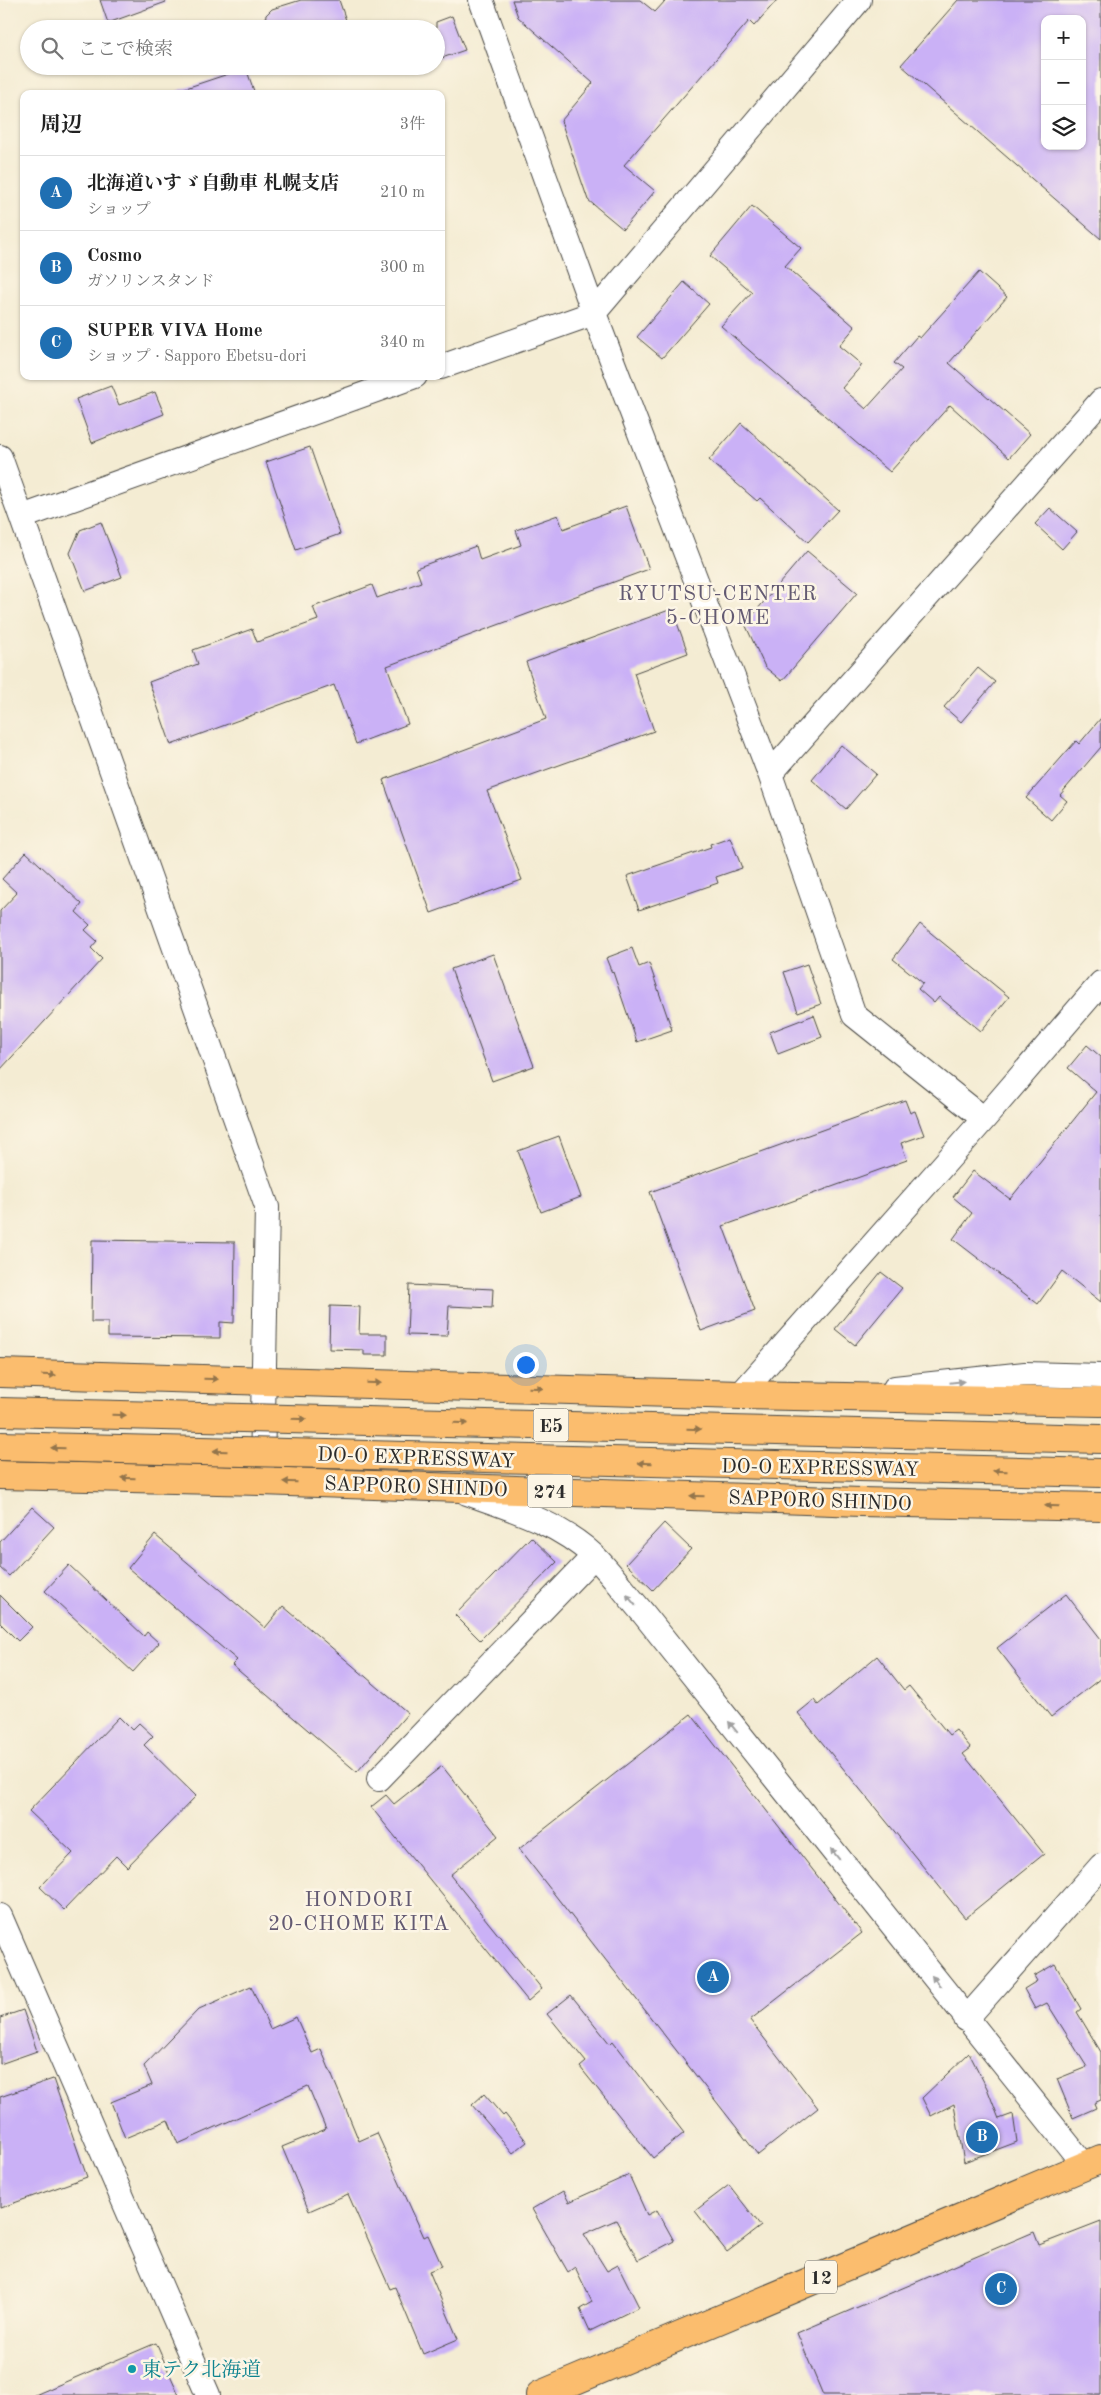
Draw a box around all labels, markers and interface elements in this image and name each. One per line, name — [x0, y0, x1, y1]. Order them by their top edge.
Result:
map controls — [1041, 15, 1086, 150]
button: + — [1041, 15, 1086, 60]
search box — [20, 20, 445, 75]
icon: search — [38, 34, 66, 62]
text: ここで検索 — [78, 41, 173, 60]
button: − — [1041, 60, 1086, 105]
button: layers — [1041, 105, 1086, 150]
text: 周辺 — [40, 115, 82, 136]
text: 3件 — [400, 117, 425, 133]
text: 北海道いすゞ自動車 札幌支店 — [87, 175, 339, 194]
text: A — [50, 185, 62, 201]
text: 210 m — [380, 185, 425, 201]
text: ショップ — [87, 202, 151, 218]
text: Cosmo — [87, 247, 142, 266]
text: B — [50, 260, 62, 276]
text: 300 m — [380, 260, 425, 276]
text: ガソリンスタンド — [87, 274, 215, 290]
text: SUPER VIVA Home — [87, 322, 263, 341]
text: C — [51, 335, 61, 351]
text: 340 m — [380, 335, 425, 351]
text: ショップ · Sapporo Ebetsu-dori — [87, 349, 306, 365]
district label: RYUTSU-CENTER 5-CHOME — [618, 584, 818, 629]
your location — [513, 1352, 539, 1378]
one-way arrow — [41, 1371, 57, 1379]
one-way arrow — [203, 1375, 219, 1383]
one-way arrow — [949, 1378, 965, 1386]
one-way arrow — [366, 1380, 382, 1388]
one-way arrow — [528, 1385, 544, 1393]
road number: E5 — [534, 1408, 568, 1442]
one-way arrow — [111, 1411, 127, 1419]
one-way arrow — [291, 1415, 307, 1423]
one-way arrow — [453, 1419, 469, 1427]
one-way arrow — [686, 1425, 702, 1433]
one-way arrow — [49, 1444, 65, 1452]
street label: DO-O EXPRESSWAY — [317, 1446, 516, 1472]
one-way arrow — [212, 1447, 228, 1455]
street label: DO-O EXPRESSWAY — [721, 1457, 919, 1481]
one-way arrow — [637, 1459, 653, 1467]
one-way arrow — [992, 1467, 1008, 1475]
one-way arrow — [119, 1474, 135, 1482]
road number: 274 — [528, 1474, 572, 1508]
street label: SAPPORO SHINDO — [324, 1475, 508, 1501]
one-way arrow — [282, 1478, 298, 1486]
street label: SAPPORO SHINDO — [728, 1489, 912, 1515]
one-way arrow — [689, 1492, 705, 1500]
one-way arrow — [1044, 1501, 1060, 1509]
one-way arrow — [626, 1594, 637, 1607]
one-way arrow — [728, 1721, 739, 1734]
one-way arrow — [829, 1847, 840, 1860]
district label: HONDORI 20-CHOME KITA — [268, 1890, 450, 1935]
pin: A — [697, 1958, 729, 1996]
one-way arrow — [931, 1974, 942, 1987]
pin: B — [966, 2118, 998, 2156]
road number: 12 — [805, 2260, 837, 2294]
pin: C — [985, 2270, 1017, 2308]
place label: 東テク北海道 — [142, 2359, 261, 2381]
marker: 東テク北海道 — [126, 2363, 138, 2375]

